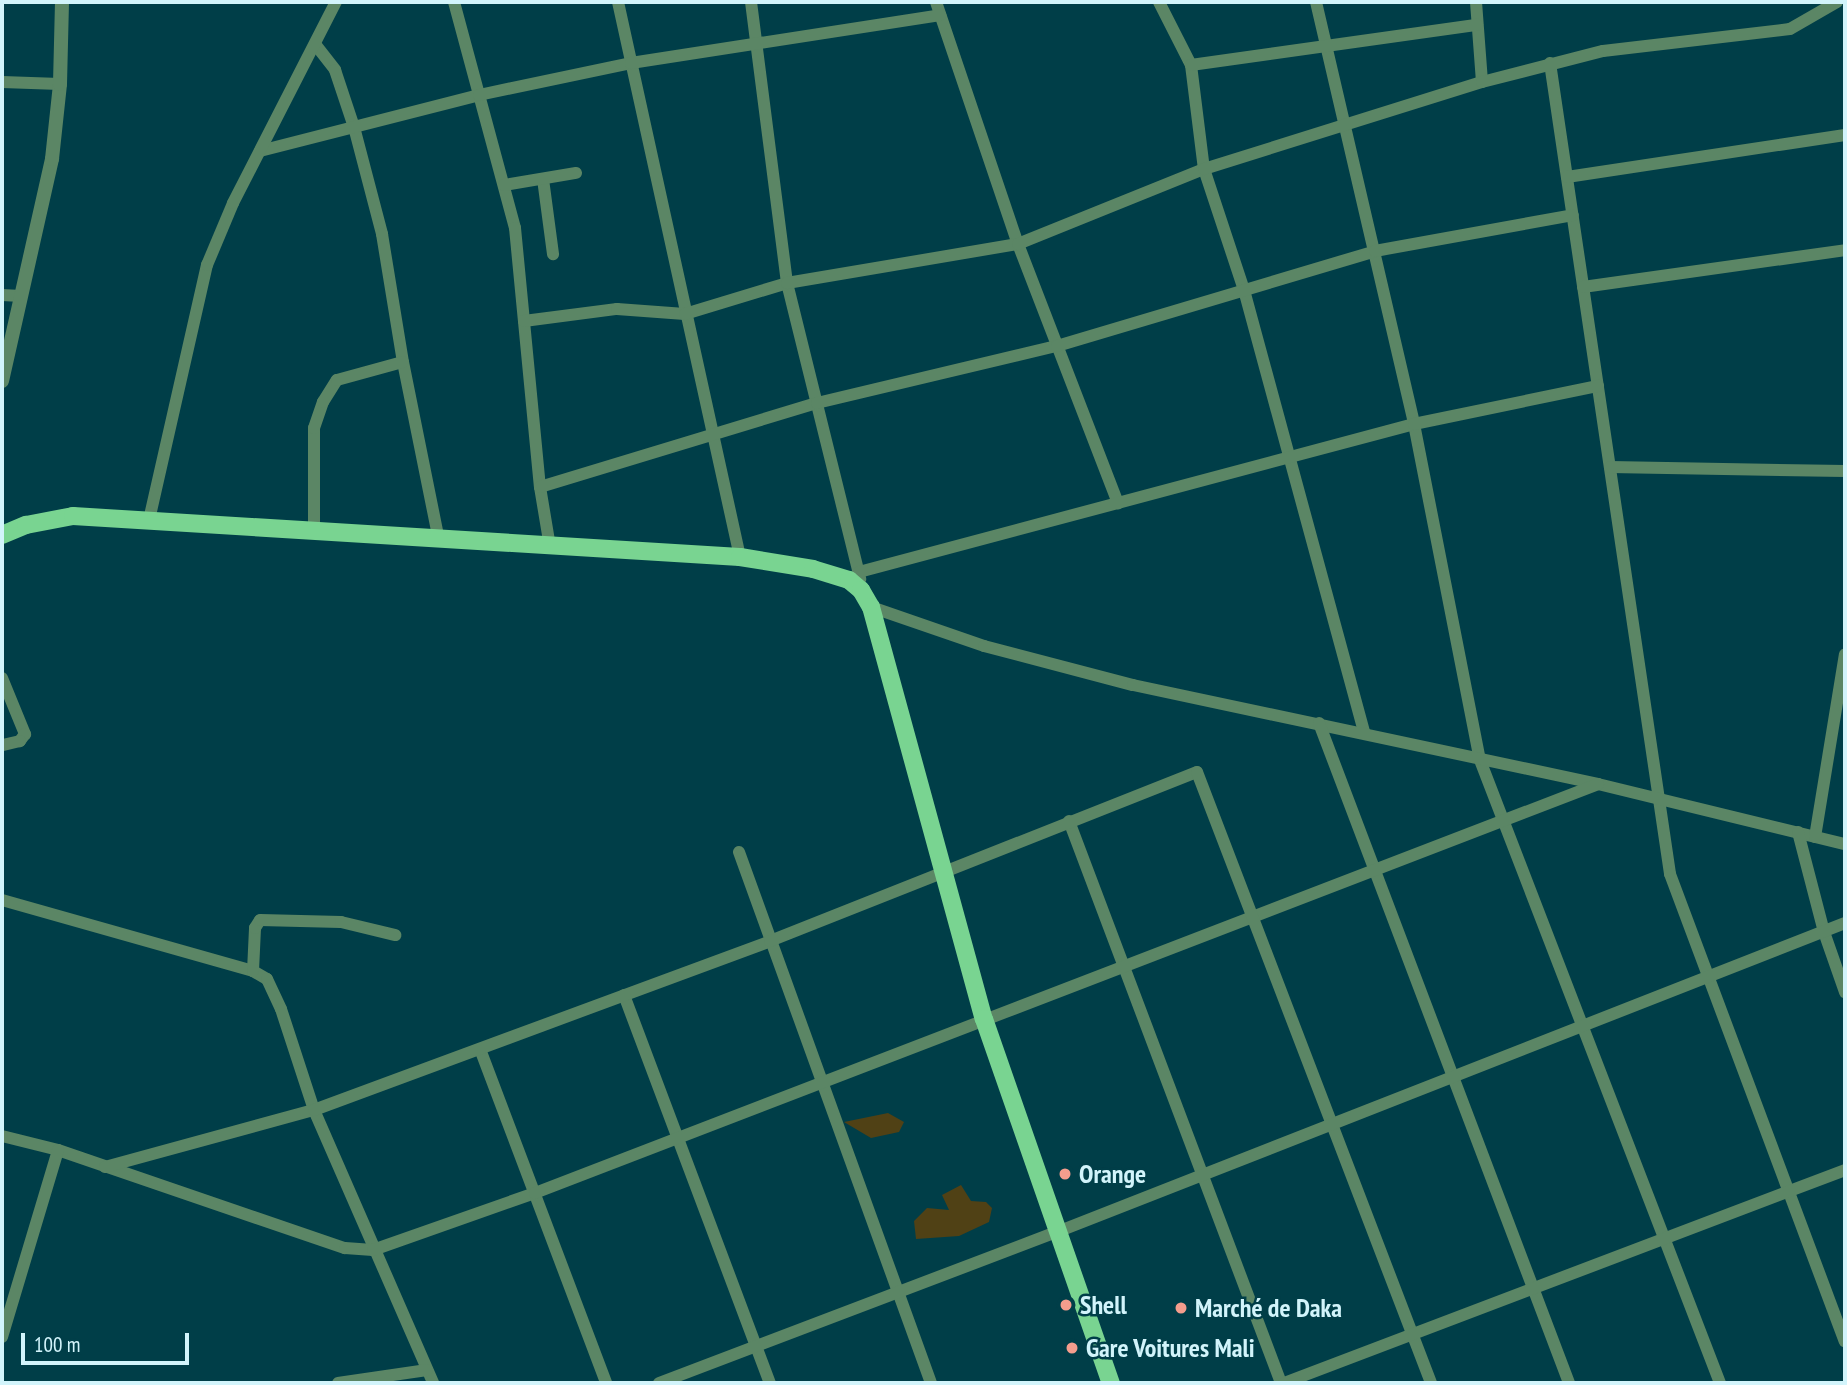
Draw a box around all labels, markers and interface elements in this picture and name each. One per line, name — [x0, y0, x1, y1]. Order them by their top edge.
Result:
place label: Orange — [1079, 1158, 1146, 1190]
marker: Orange — [1057, 1166, 1073, 1182]
place label: Shell — [1080, 1289, 1127, 1321]
place label: Marché de Daka — [1195, 1292, 1342, 1324]
marker: Shell — [1058, 1297, 1074, 1313]
marker: Marché de Daka — [1173, 1300, 1189, 1316]
scale bar — [24, 1318, 192, 1362]
text: 100 m — [34, 1331, 80, 1358]
place label: Gare Voitures Mali — [1086, 1332, 1255, 1364]
marker: Gare Voitures Mali — [1064, 1340, 1080, 1356]

